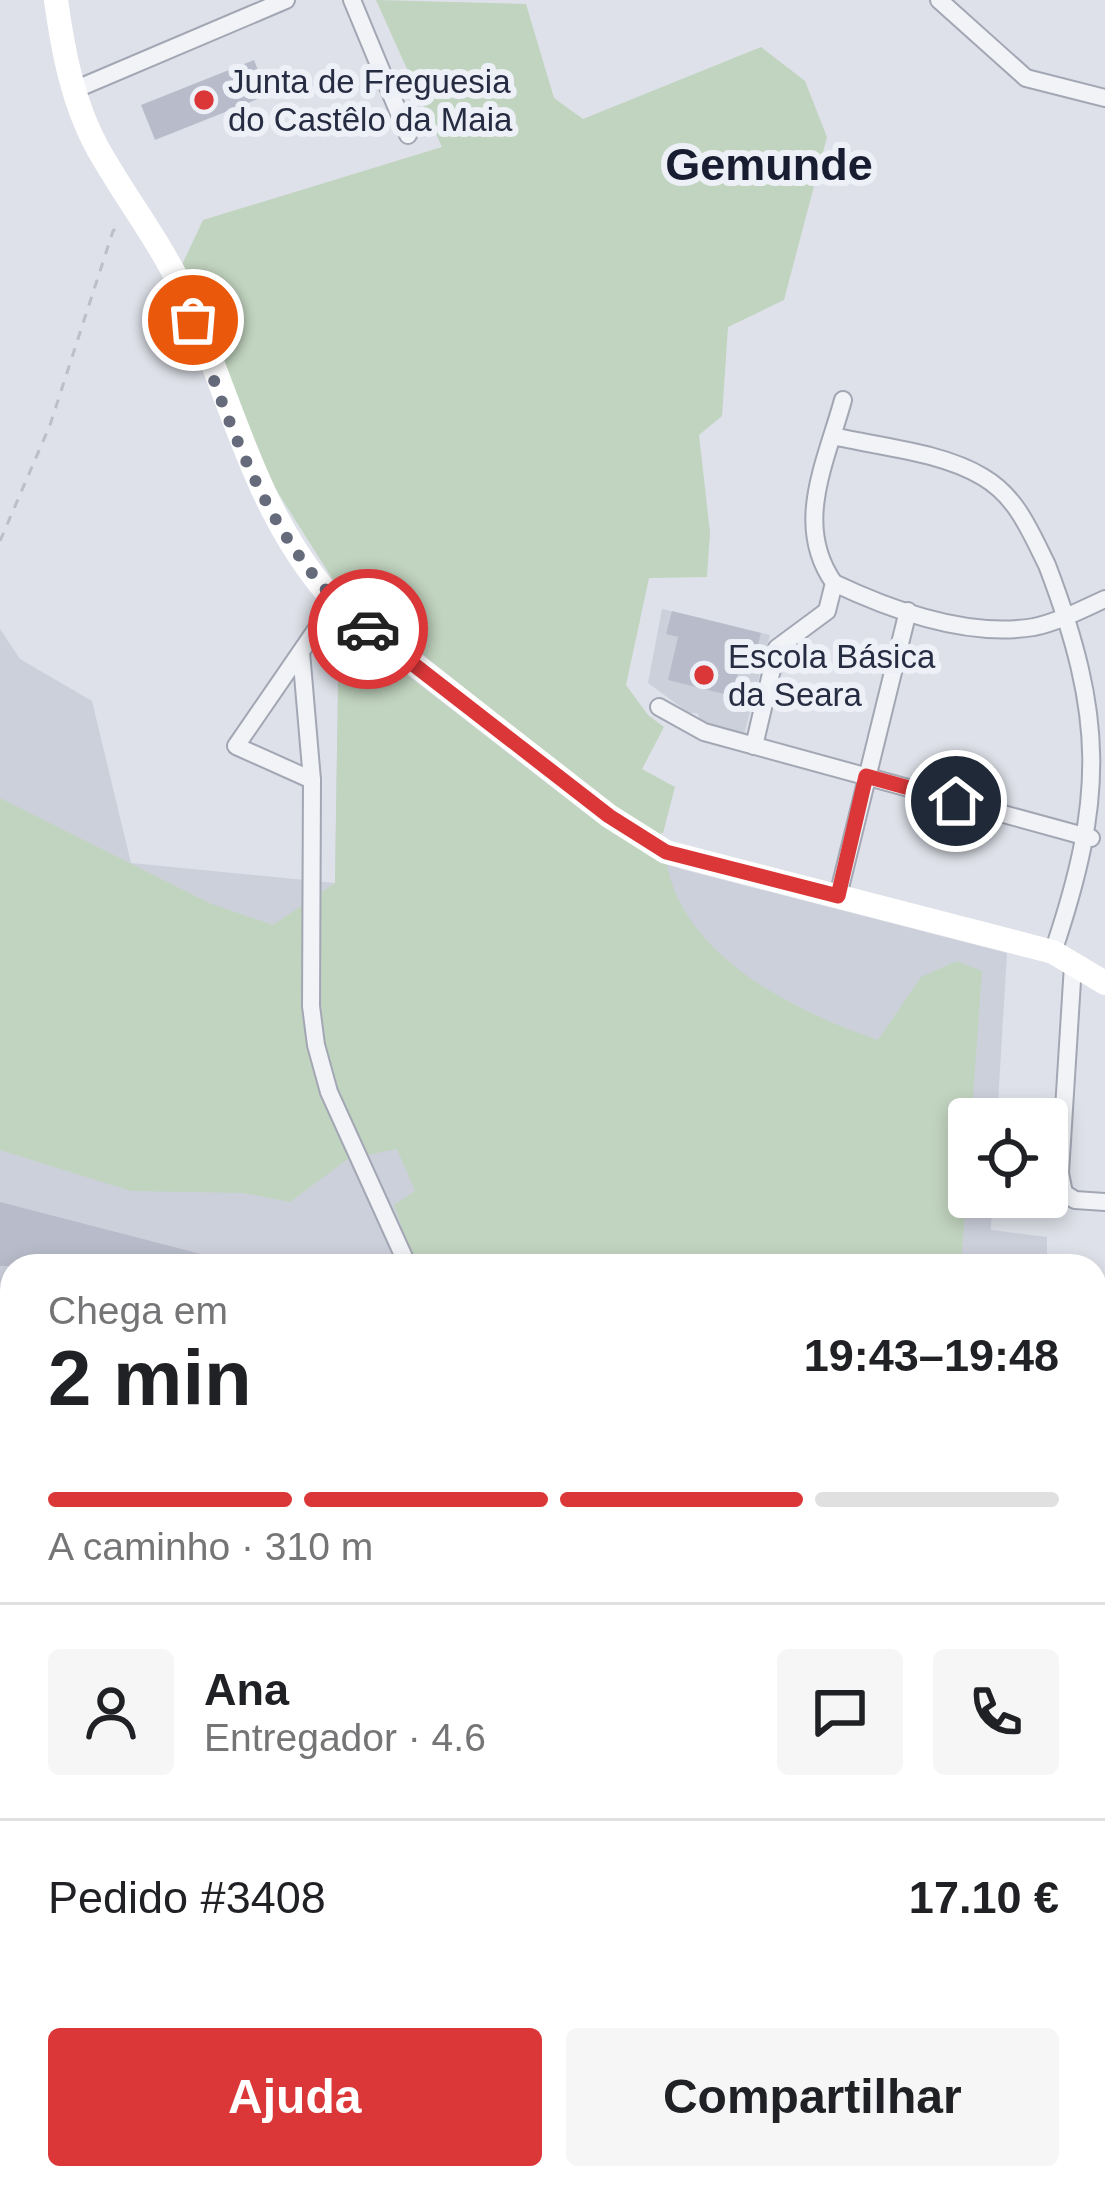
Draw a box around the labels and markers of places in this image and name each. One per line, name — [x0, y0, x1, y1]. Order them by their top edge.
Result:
place label: Junta de Freguesia do Castêlo da Maia — [228, 63, 513, 138]
marker: Junta de Freguesia do Castêlo da Maia — [191, 87, 217, 113]
pin — [142, 269, 244, 371]
place label: Escola Básica da Seara — [728, 638, 936, 713]
marker: Escola Básica da Seara — [691, 662, 717, 688]
pin — [905, 750, 1007, 852]

